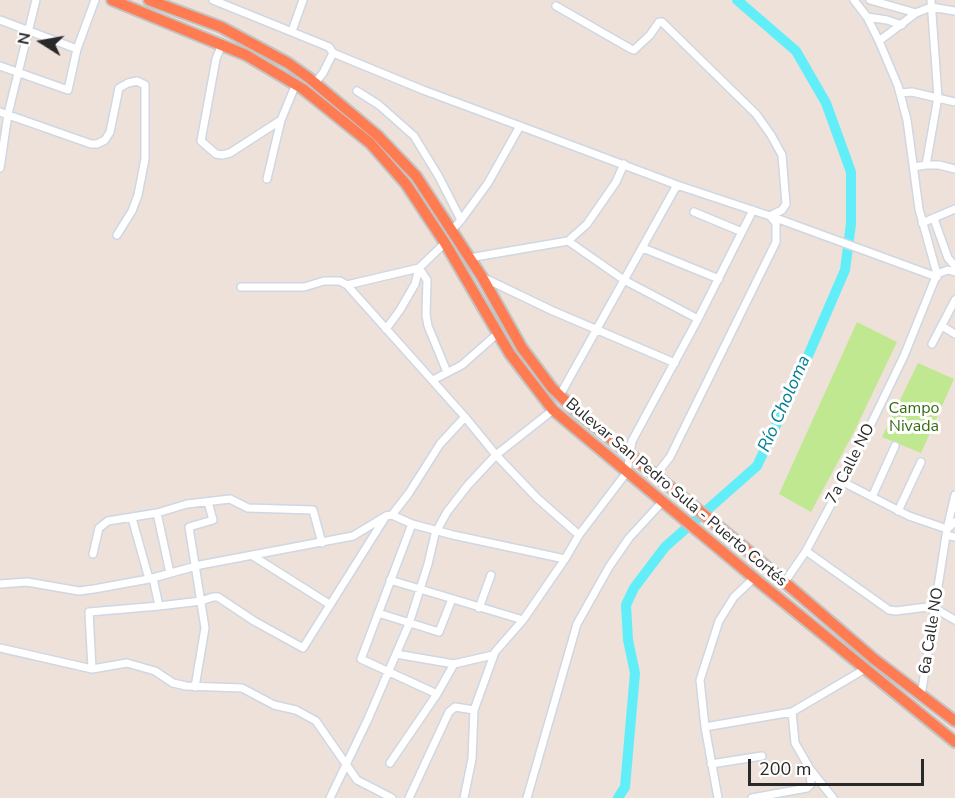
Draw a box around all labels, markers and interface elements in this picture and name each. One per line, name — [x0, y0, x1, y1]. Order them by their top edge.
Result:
north arrow — [12, 12, 72, 72]
text: N — [12, 31, 36, 47]
water label: Río Choloma — [754, 352, 816, 456]
street label: Bulevar San Pedro Sula - Puerto Cortés — [561, 395, 791, 591]
park label: Campo Nivada — [889, 399, 939, 437]
street label: 7a Calle NO — [823, 421, 879, 507]
street label: 6a Calle NO — [916, 586, 948, 676]
scale bar — [751, 747, 926, 785]
text: 200 m — [759, 757, 811, 781]

